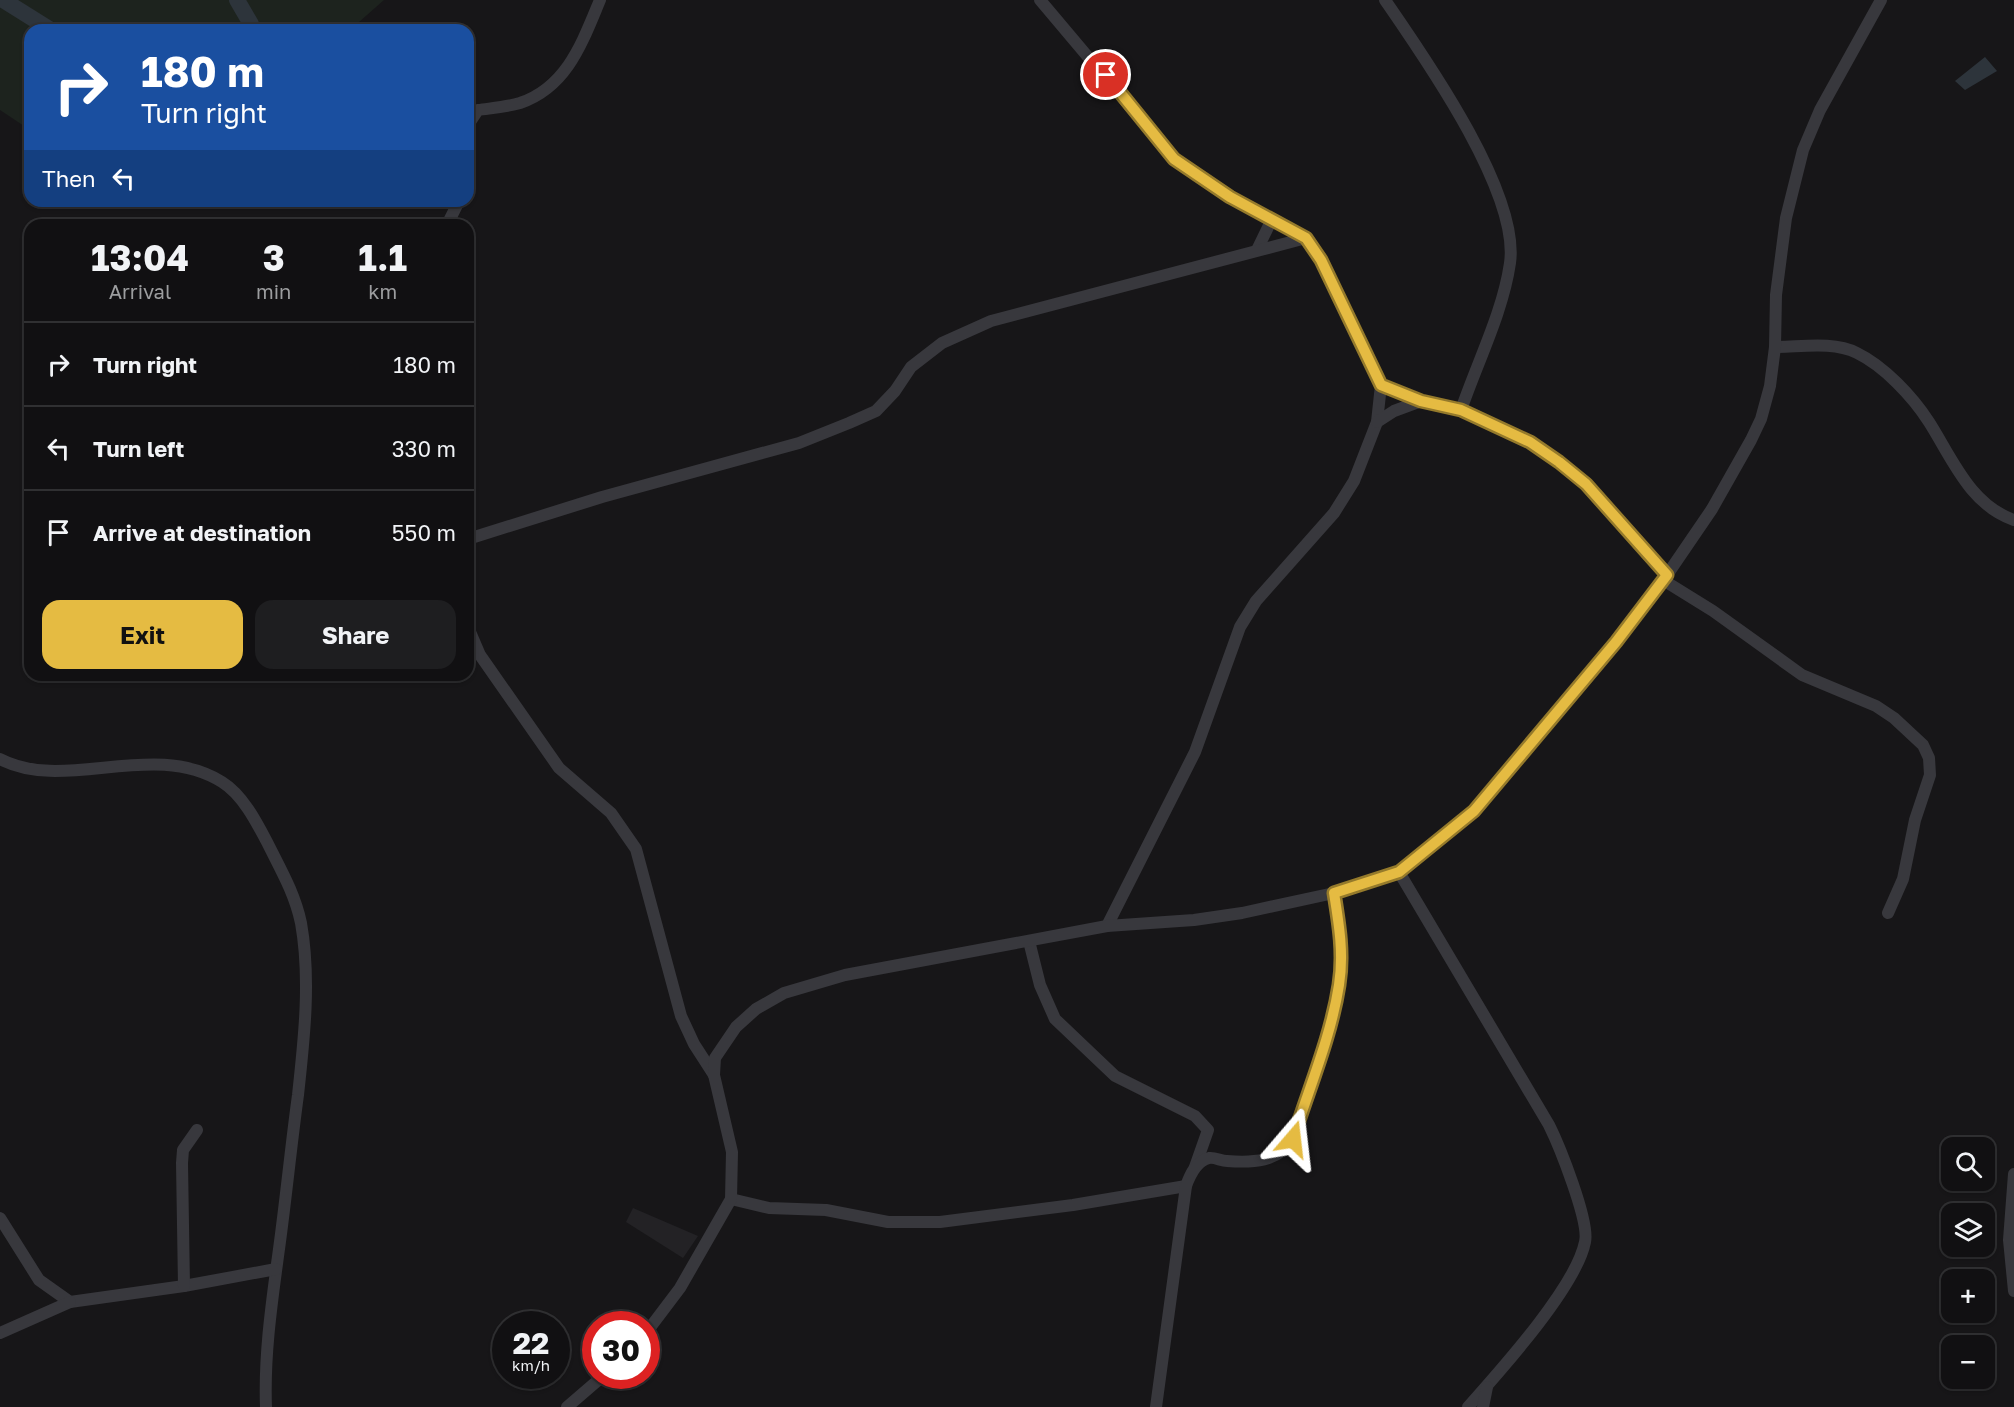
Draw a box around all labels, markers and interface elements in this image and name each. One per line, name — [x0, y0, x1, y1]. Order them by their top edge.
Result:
text: 180 m — [141, 46, 264, 96]
icon: right — [42, 48, 120, 126]
pin — [1080, 49, 1131, 100]
icon: arrive — [1089, 58, 1122, 91]
text: Turn right — [141, 97, 267, 129]
icon: left — [107, 162, 140, 195]
text: Then — [42, 165, 95, 192]
text: 13:04 — [91, 236, 189, 279]
text: 3 — [263, 236, 285, 279]
text: 1.1 — [358, 236, 407, 279]
text: Arrival — [109, 279, 171, 303]
text: min — [256, 279, 291, 303]
text: km — [368, 279, 397, 303]
icon: right — [42, 348, 75, 381]
text: Turn right — [93, 351, 197, 378]
text: 180 m — [393, 351, 456, 378]
icon: left — [42, 432, 75, 465]
text: Turn left — [93, 435, 184, 462]
text: 330 m — [392, 435, 456, 462]
icon: arrive — [42, 516, 75, 549]
text: Arrive at destination — [93, 519, 311, 546]
text: 550 m — [392, 519, 456, 546]
button: Exit — [42, 600, 243, 669]
button: Share — [255, 600, 456, 669]
position arrow — [1261, 1107, 1325, 1171]
map controls — [1941, 1137, 1995, 1389]
button: search — [1941, 1137, 1995, 1191]
button: layers — [1941, 1203, 1995, 1257]
button: + — [1941, 1269, 1995, 1323]
speed limit sign: 30 — [582, 1311, 660, 1389]
text: 22 — [513, 1325, 549, 1361]
button: − — [1941, 1335, 1995, 1389]
text: km/h — [512, 1356, 550, 1374]

